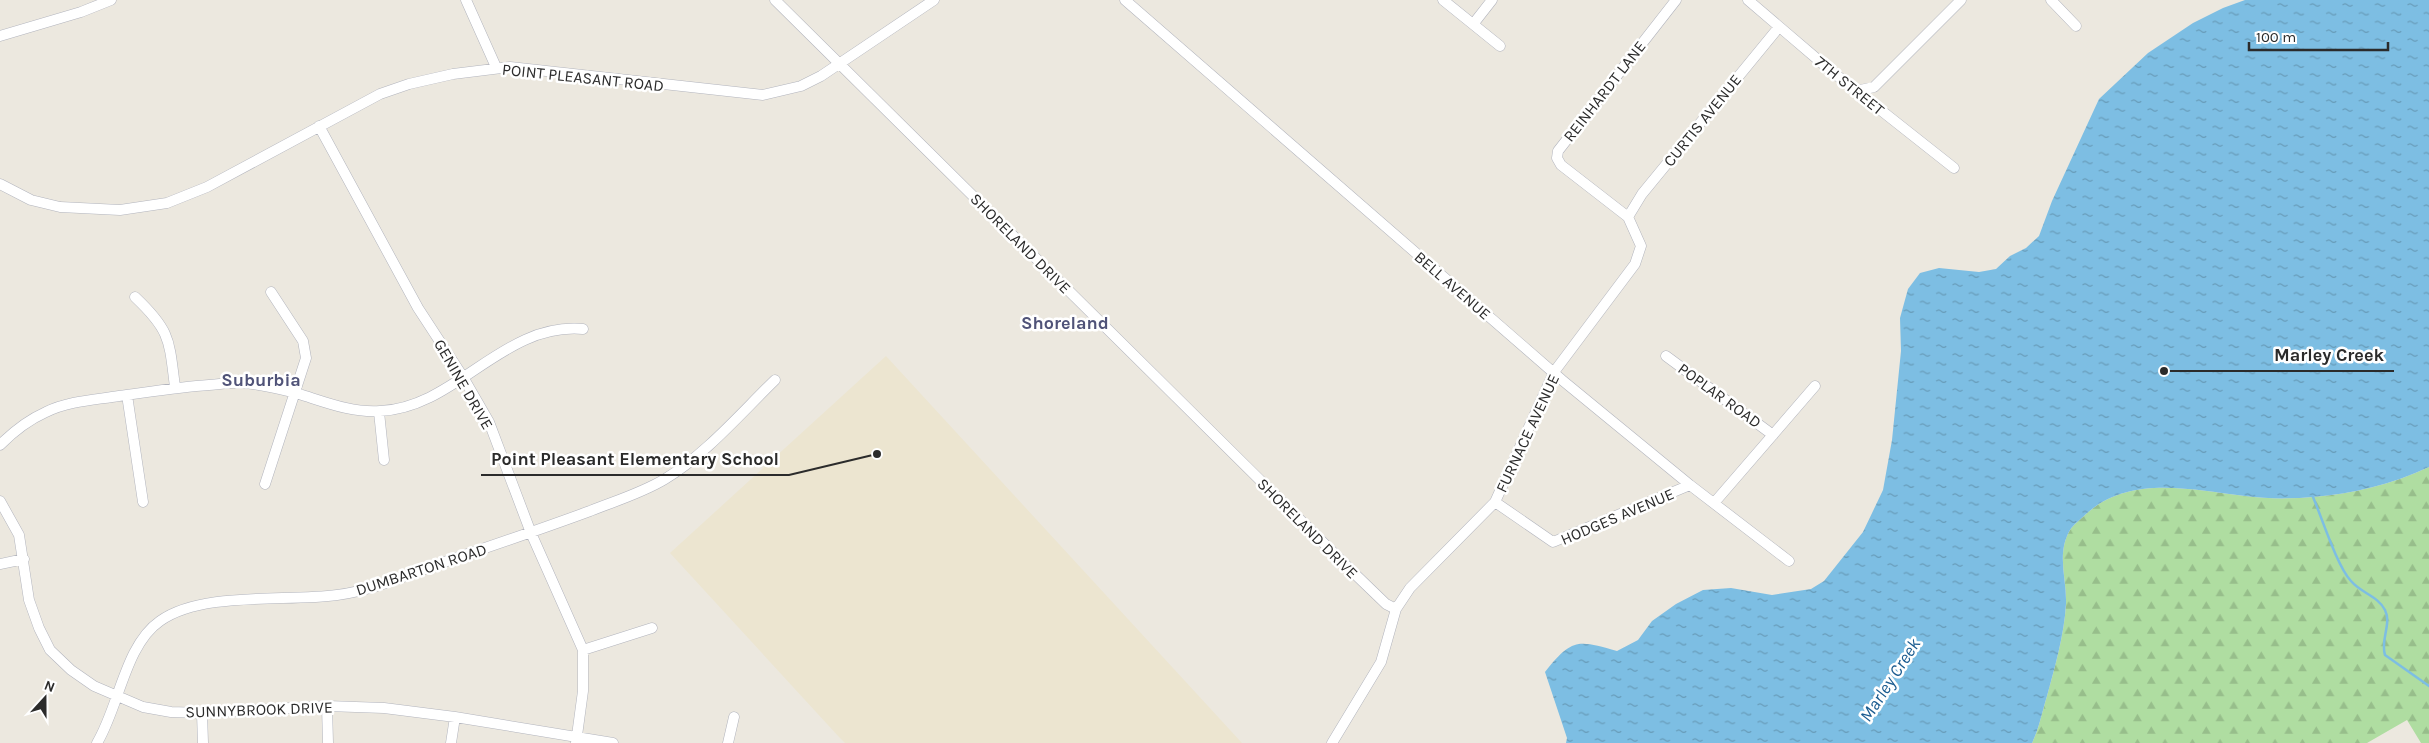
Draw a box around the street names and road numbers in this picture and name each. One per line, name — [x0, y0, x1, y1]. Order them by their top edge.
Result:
street label: REINHARDT LANE — [1559, 37, 1650, 146]
street label: 7TH STREET — [1811, 52, 1888, 119]
street label: POINT PLEASANT ROAD — [501, 60, 665, 95]
street label: CURTIS AVENUE — [1659, 70, 1745, 170]
street label: SHORELAND DRIVE — [966, 189, 1075, 298]
street label: BELL AVENUE — [1411, 247, 1495, 324]
street label: GENINE DRIVE — [430, 336, 497, 433]
street label: POPLAR ROAD — [1674, 359, 1765, 432]
street label: FURNACE AVENUE — [1492, 371, 1563, 495]
street label: SHORELAND DRIVE — [1253, 474, 1362, 583]
street label: HODGES AVENUE — [1558, 484, 1677, 549]
street label: DUMBARTON ROAD — [353, 539, 489, 600]
street label: SUNNYBROOK DRIVE — [185, 697, 333, 722]

